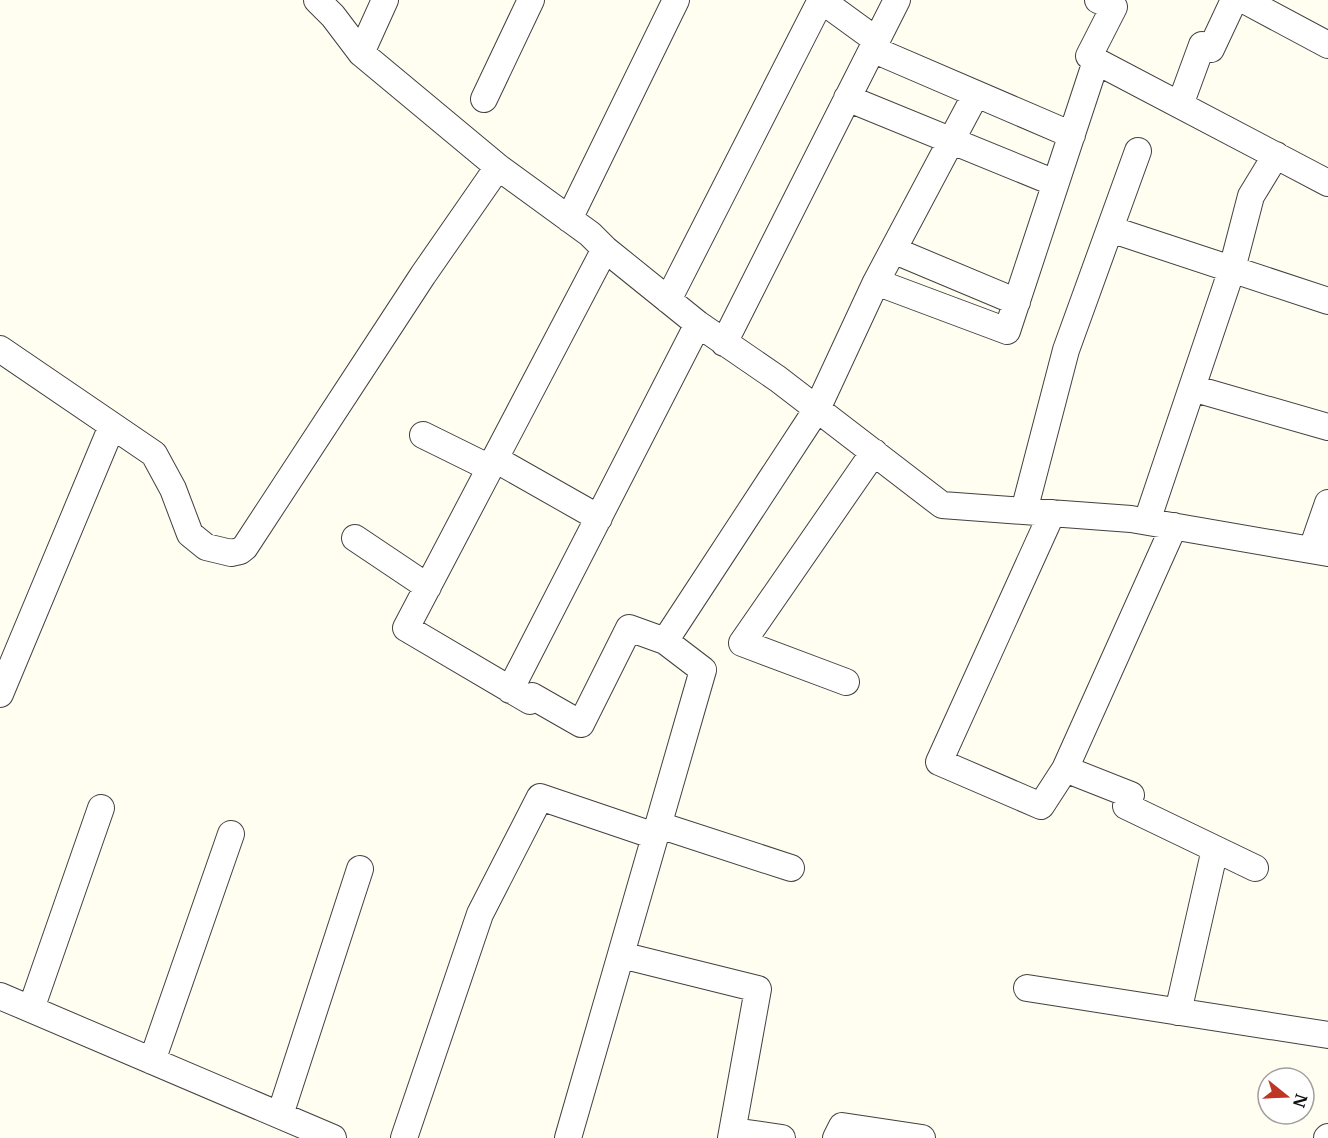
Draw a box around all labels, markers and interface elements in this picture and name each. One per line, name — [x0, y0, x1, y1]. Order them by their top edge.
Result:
north arrow — [1256, 1066, 1316, 1126]
text: N — [1289, 1092, 1312, 1110]

